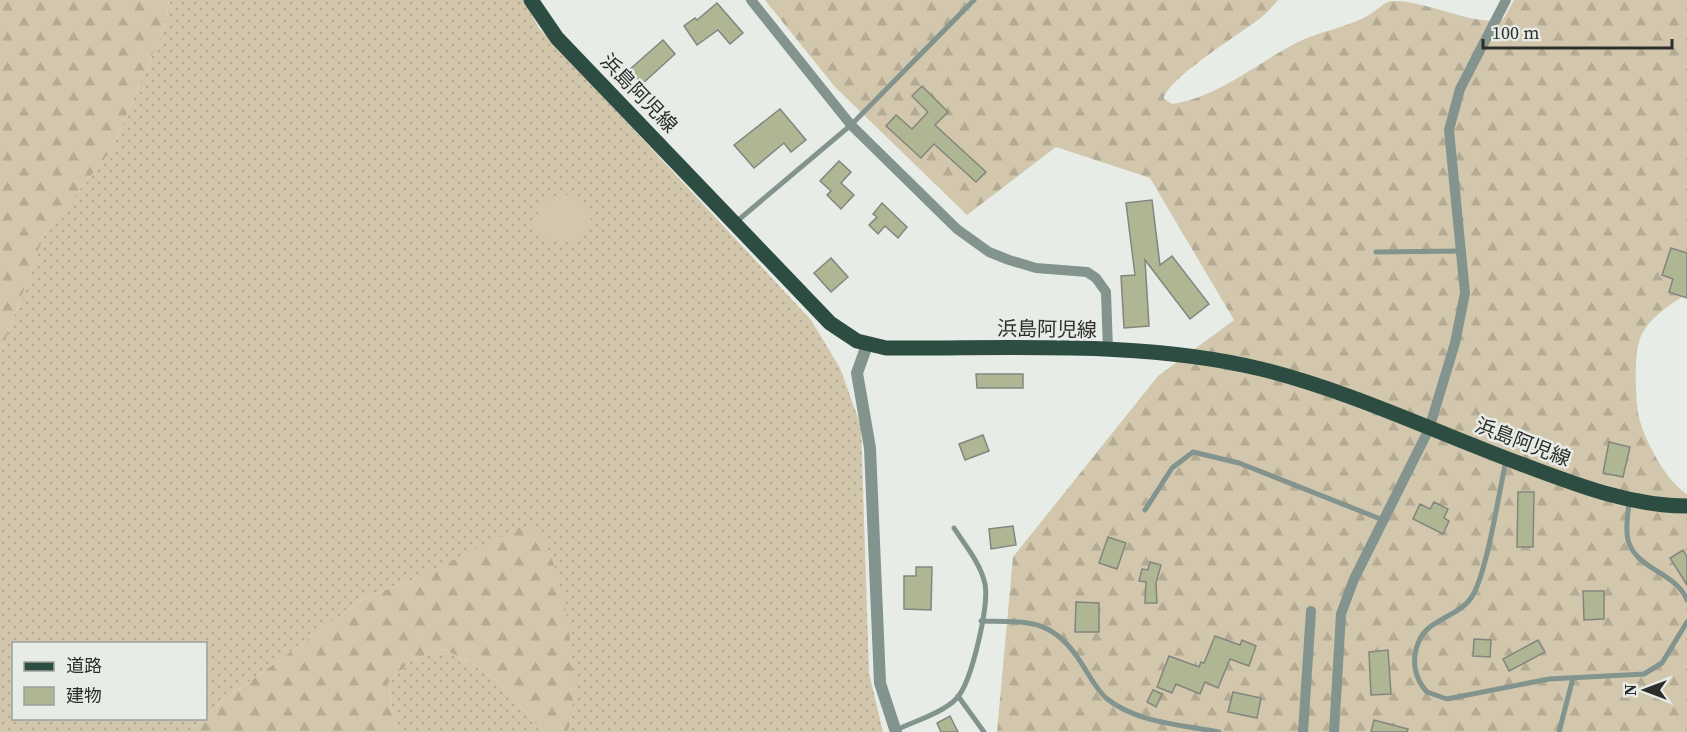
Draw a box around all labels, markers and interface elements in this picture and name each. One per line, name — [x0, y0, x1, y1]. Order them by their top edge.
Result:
scale bar — [1483, 12, 1672, 50]
text: 100 m — [1492, 20, 1539, 45]
street label: 浜島阿児線 — [594, 47, 684, 139]
street label: 浜島阿児線 — [997, 314, 1097, 344]
street label: 浜島阿児線 — [1471, 411, 1575, 473]
legend — [12, 642, 207, 720]
text: 道路 — [66, 653, 102, 678]
north arrow — [1615, 660, 1675, 720]
text: 建物 — [66, 683, 102, 708]
text: N — [1619, 684, 1641, 696]

